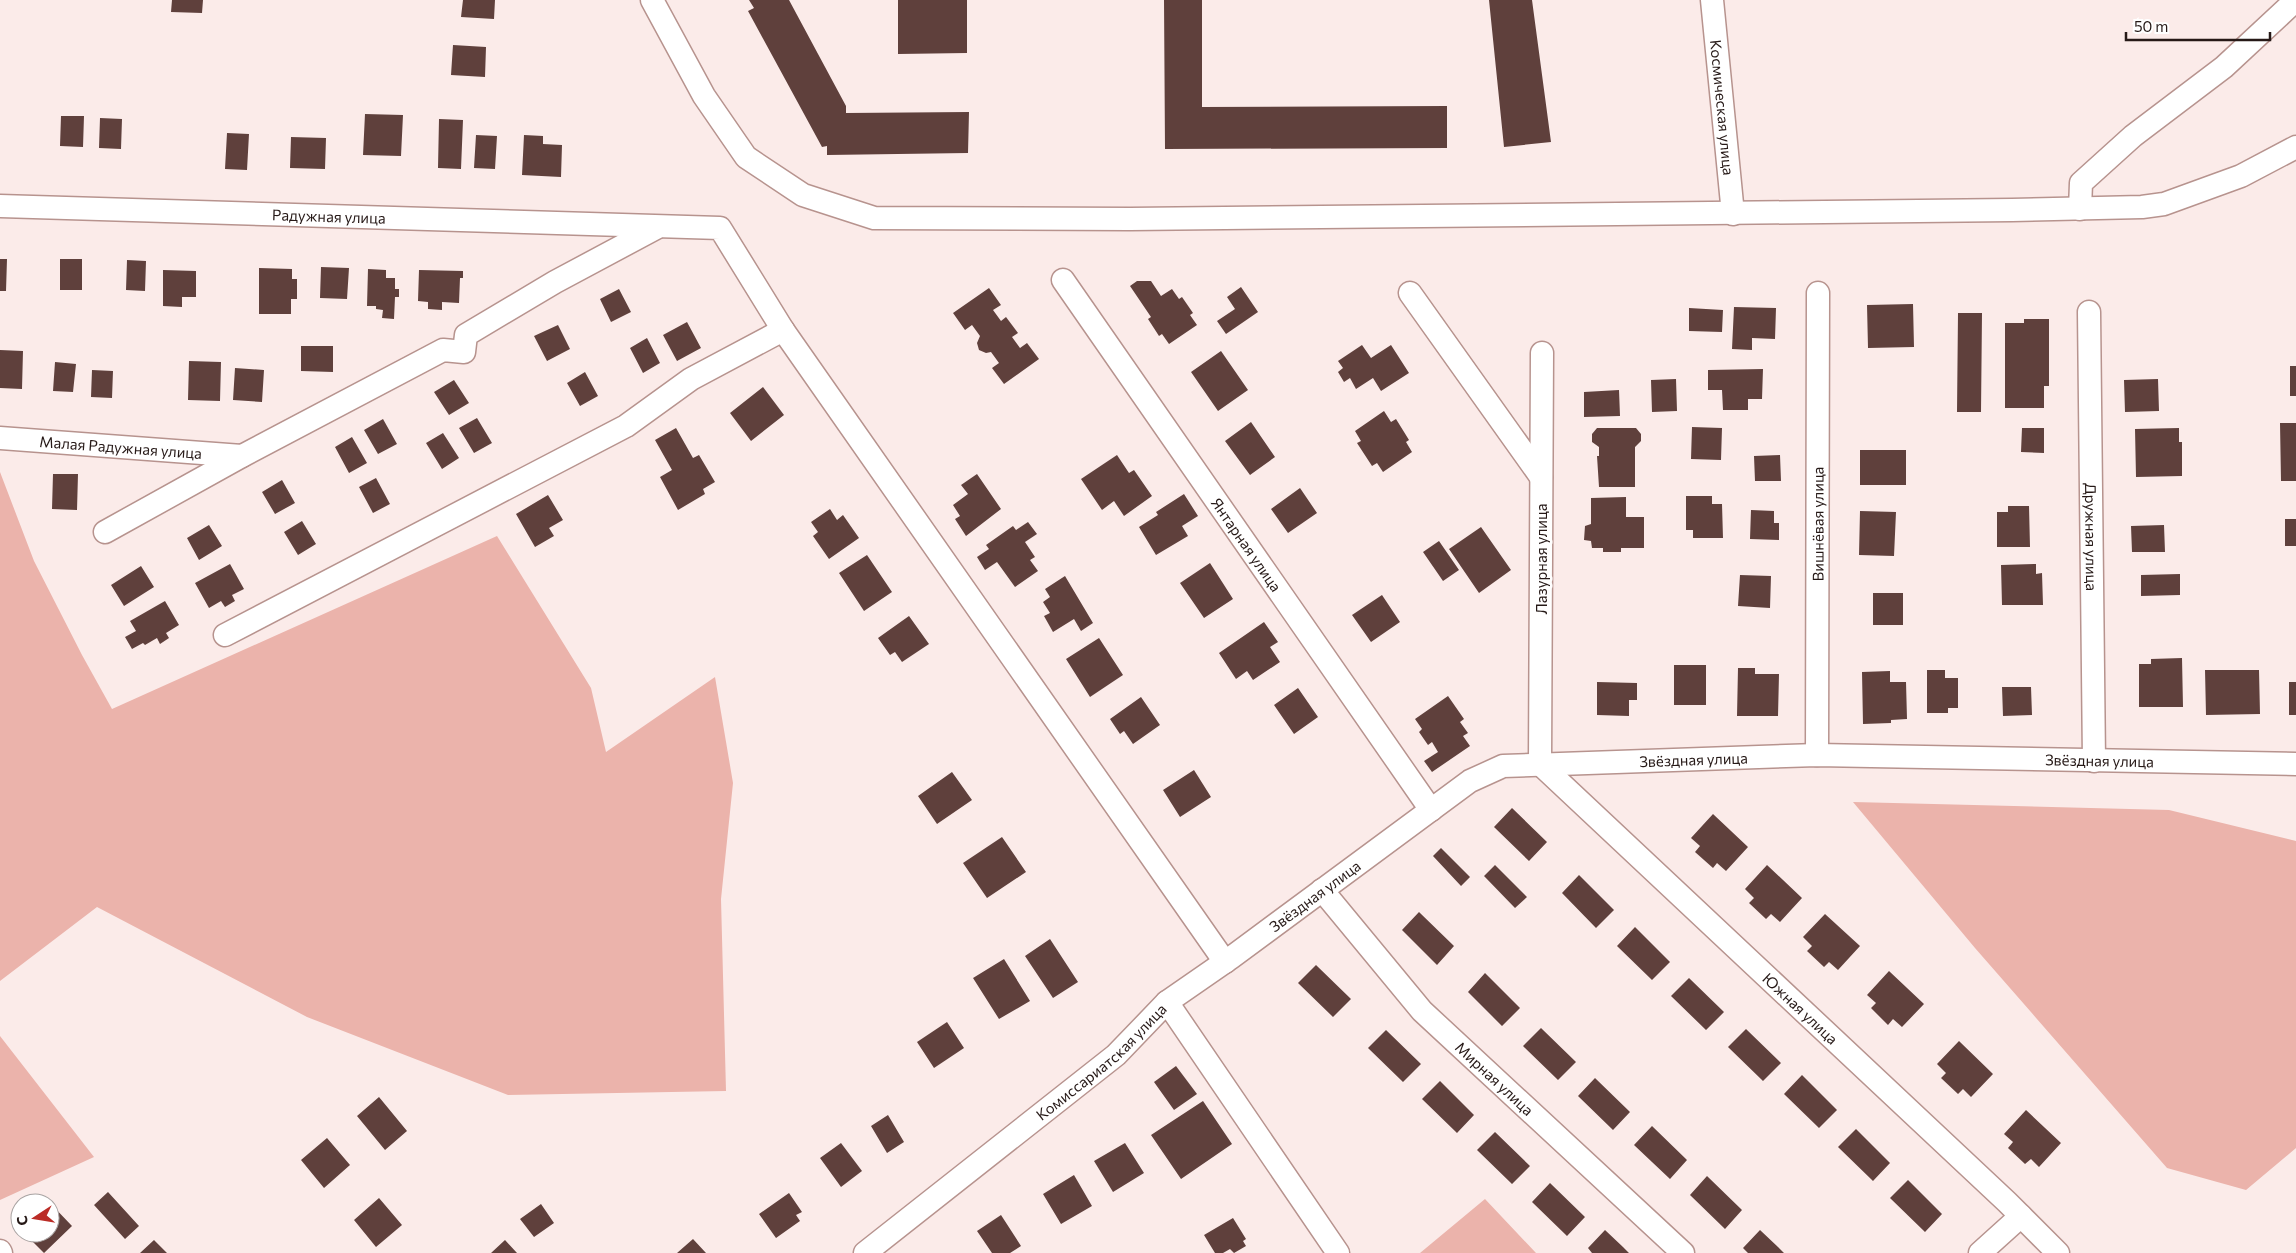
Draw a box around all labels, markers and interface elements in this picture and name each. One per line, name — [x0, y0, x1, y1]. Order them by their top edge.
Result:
scale bar — [2126, 10, 2270, 42]
text: 50 m — [2134, 17, 2168, 35]
street label: Космическая улица — [1707, 39, 1738, 176]
street label: Радужная улица — [272, 205, 386, 227]
street label: Малая Радужная улица — [39, 432, 203, 462]
street label: Вишнёвая улица — [1808, 467, 1827, 581]
street label: Дружная улица — [2082, 483, 2101, 591]
street label: Янтарная улица — [1208, 494, 1286, 595]
street label: Лазурная улица — [1532, 504, 1550, 614]
street label: Звёздная улица — [1639, 748, 1748, 770]
street label: Звёздная улица — [2045, 750, 2154, 770]
street label: Звёздная улица — [1266, 856, 1364, 935]
street label: Южная улица — [1759, 969, 1842, 1048]
street label: Комиссариатская улица — [1032, 1000, 1170, 1124]
street label: Мирная улица — [1452, 1038, 1537, 1119]
north arrow — [10, 1193, 60, 1243]
text: С — [12, 1214, 31, 1227]

